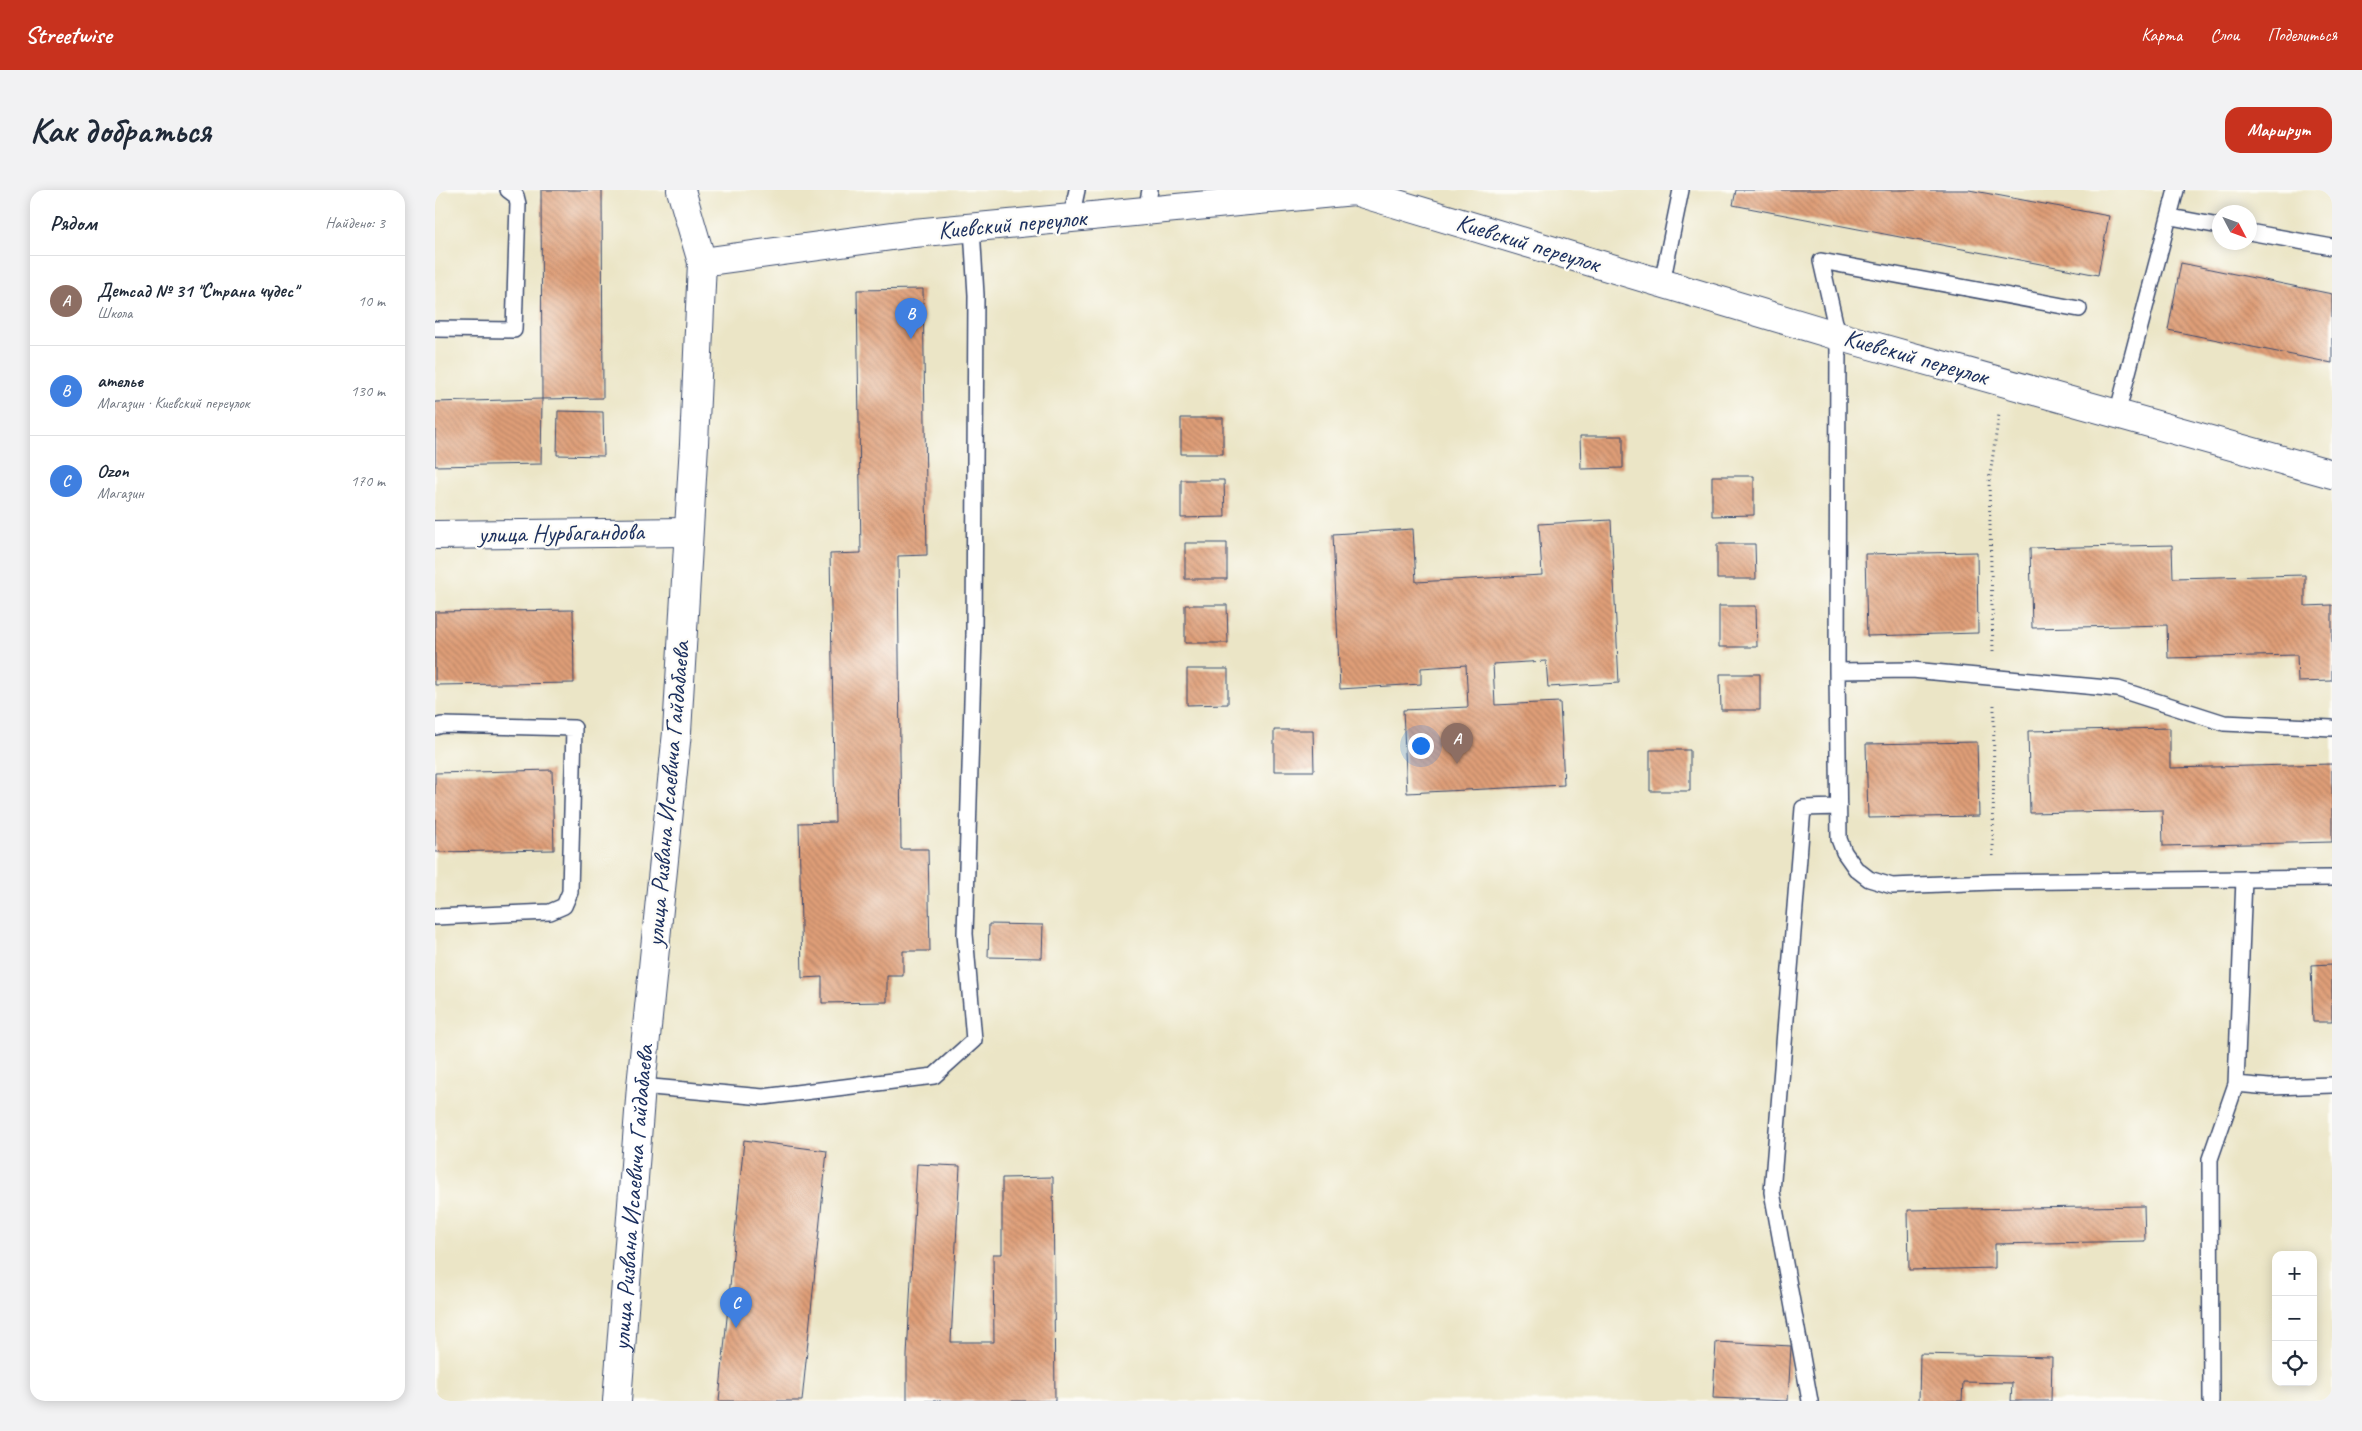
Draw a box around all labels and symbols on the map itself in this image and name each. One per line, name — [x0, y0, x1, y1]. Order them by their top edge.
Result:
street label: Киевский переулок — [937, 201, 1090, 246]
north arrow — [2212, 205, 2257, 250]
street label: Киевский переулок — [1452, 206, 1606, 281]
pin: B — [895, 298, 927, 339]
street label: Киевский переулок — [1840, 321, 1994, 394]
street label: улица Нурбагандова — [476, 516, 646, 550]
street label: улица Ризвана Исаевича Гайдабаева — [639, 638, 697, 950]
pin: A — [1441, 723, 1473, 764]
your location — [1408, 733, 1434, 759]
street label: улица Ризвана Исаевича Гайдабаева — [605, 1041, 661, 1354]
pin: C — [720, 1287, 752, 1328]

